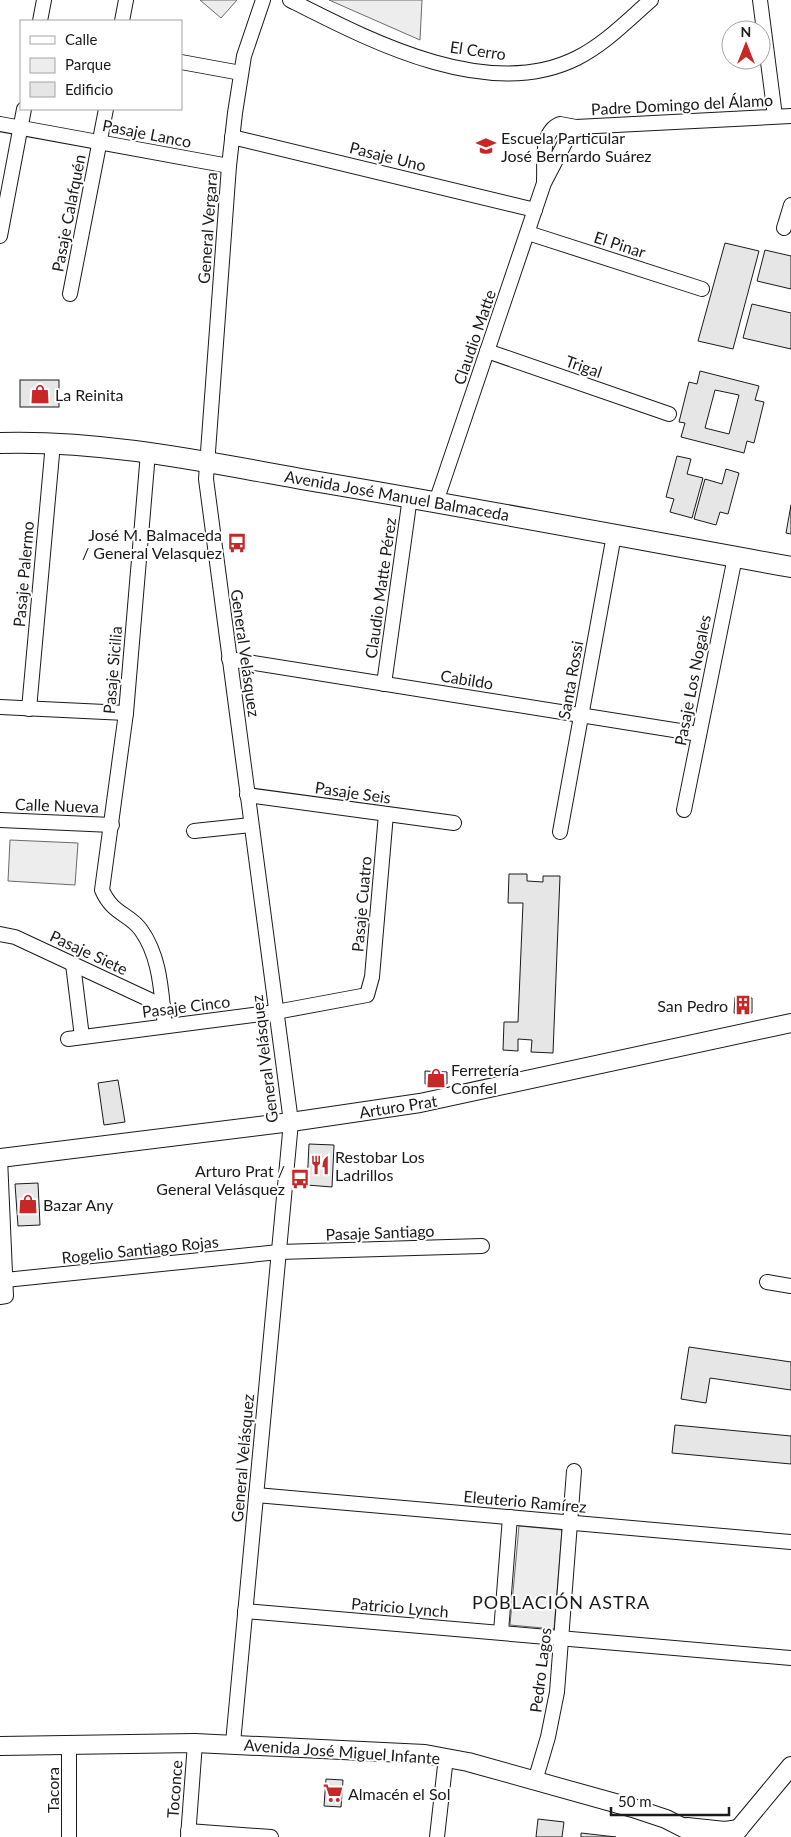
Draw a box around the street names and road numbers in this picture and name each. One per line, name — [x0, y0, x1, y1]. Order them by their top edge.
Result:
street label: El Cerro — [449, 37, 507, 63]
street label: Padre Domingo del Álamo — [591, 90, 773, 118]
street label: Pasaje Lanco — [101, 115, 193, 151]
street label: Pasaje Uno — [348, 137, 428, 175]
street label: Pasaje Calafquén — [47, 153, 89, 273]
street label: General Vergara — [194, 171, 220, 285]
street label: El Pinar — [592, 227, 648, 261]
street label: Claudio Matte — [449, 287, 499, 387]
street label: Trigal — [563, 351, 605, 381]
street label: Avenida José Manuel Balmaceda — [283, 466, 511, 524]
street label: Claudio Matte Pérez — [361, 516, 399, 660]
street label: Pasaje Palermo — [9, 520, 37, 628]
street label: General Velásquez — [228, 588, 264, 718]
street label: Pasaje Los Nogales — [670, 613, 714, 747]
street label: Pasaje Sicilia — [99, 625, 125, 715]
street label: Santa Rossi — [554, 639, 586, 721]
street label: Cabildo — [439, 665, 495, 693]
street label: Pasaje Seis — [314, 777, 392, 807]
street label: Calle Nueva — [15, 794, 99, 816]
street label: Pasaje Cuatro — [347, 855, 375, 953]
street label: Pasaje Siete — [47, 926, 131, 978]
street label: Pasaje Cinco — [141, 991, 231, 1021]
street label: General Velásquez — [247, 994, 281, 1124]
street label: Arturo Prat — [358, 1090, 439, 1122]
street label: Pasaje Santiago — [325, 1221, 435, 1243]
street label: Rogelio Santiago Rojas — [61, 1231, 220, 1267]
street label: General Velásquez — [227, 1393, 257, 1523]
street label: Eleuterio Ramírez — [463, 1486, 587, 1516]
street label: Patricio Lynch — [350, 1593, 450, 1621]
street label: Pedro Lagos — [525, 1626, 555, 1714]
street label: Avenida José Miguel Infante — [243, 1735, 441, 1767]
street label: Toconce — [162, 1759, 186, 1819]
street label: Tacora — [43, 1767, 62, 1813]

